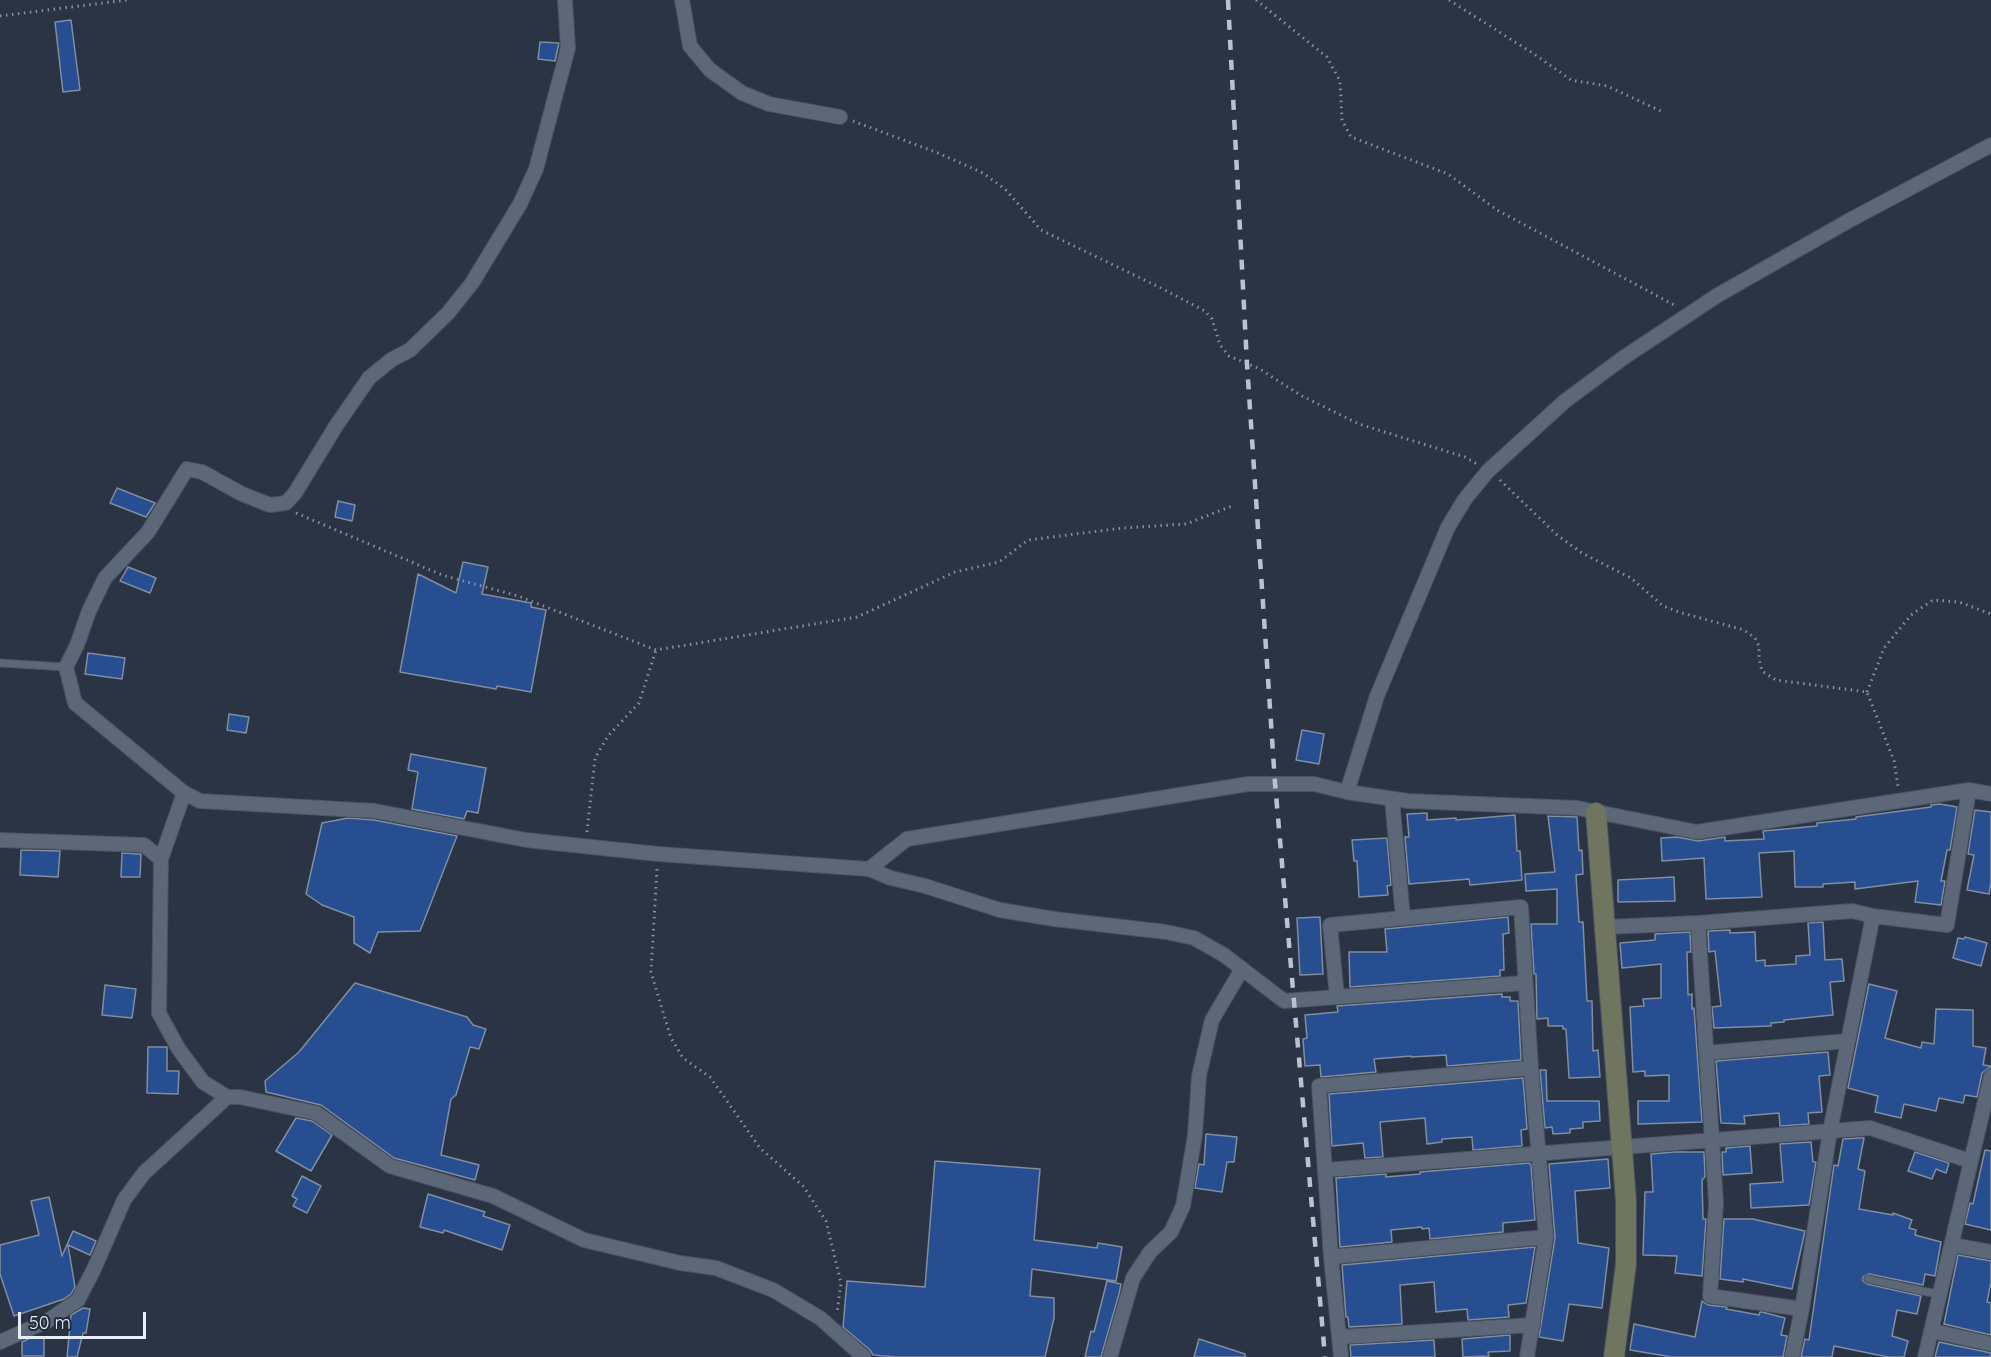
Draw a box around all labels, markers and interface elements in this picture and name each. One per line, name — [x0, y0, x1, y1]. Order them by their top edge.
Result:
scale bar — [21, 1300, 148, 1338]
text: 50 m — [29, 1311, 71, 1334]

